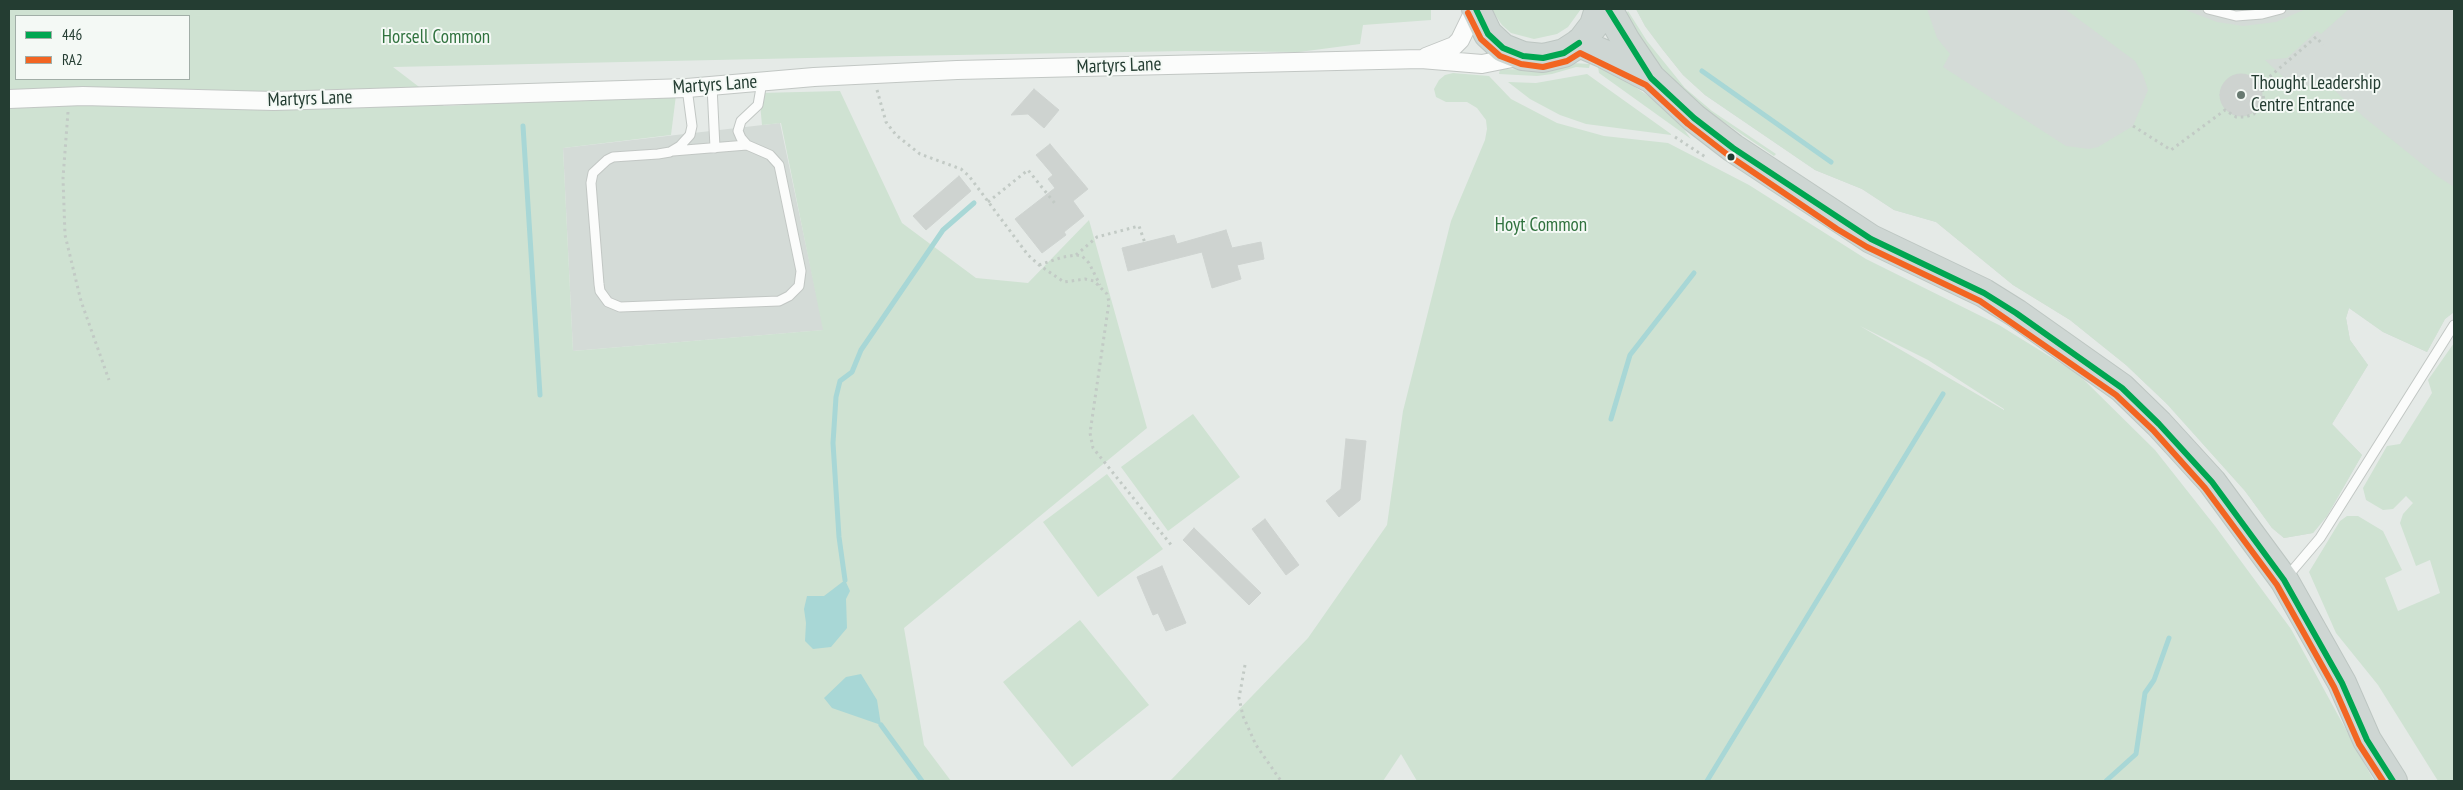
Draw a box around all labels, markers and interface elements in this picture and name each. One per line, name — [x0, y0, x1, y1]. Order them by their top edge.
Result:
legend — [15, 15, 190, 80]
text: 446 — [62, 25, 82, 44]
park label: Horsell Common — [382, 27, 490, 49]
text: RA2 — [62, 50, 83, 69]
street label: Martyrs Lane — [1076, 53, 1162, 79]
street label: Martyrs Lane — [672, 71, 758, 99]
place label: Thought Leadership Centre Entrance — [2251, 73, 2381, 117]
street label: Martyrs Lane — [267, 86, 353, 112]
marker: Thought Leadership Centre Entrance — [2235, 89, 2247, 101]
unlabelled marker — [1726, 152, 1736, 162]
park label: Hoyt Common — [1495, 215, 1587, 237]

